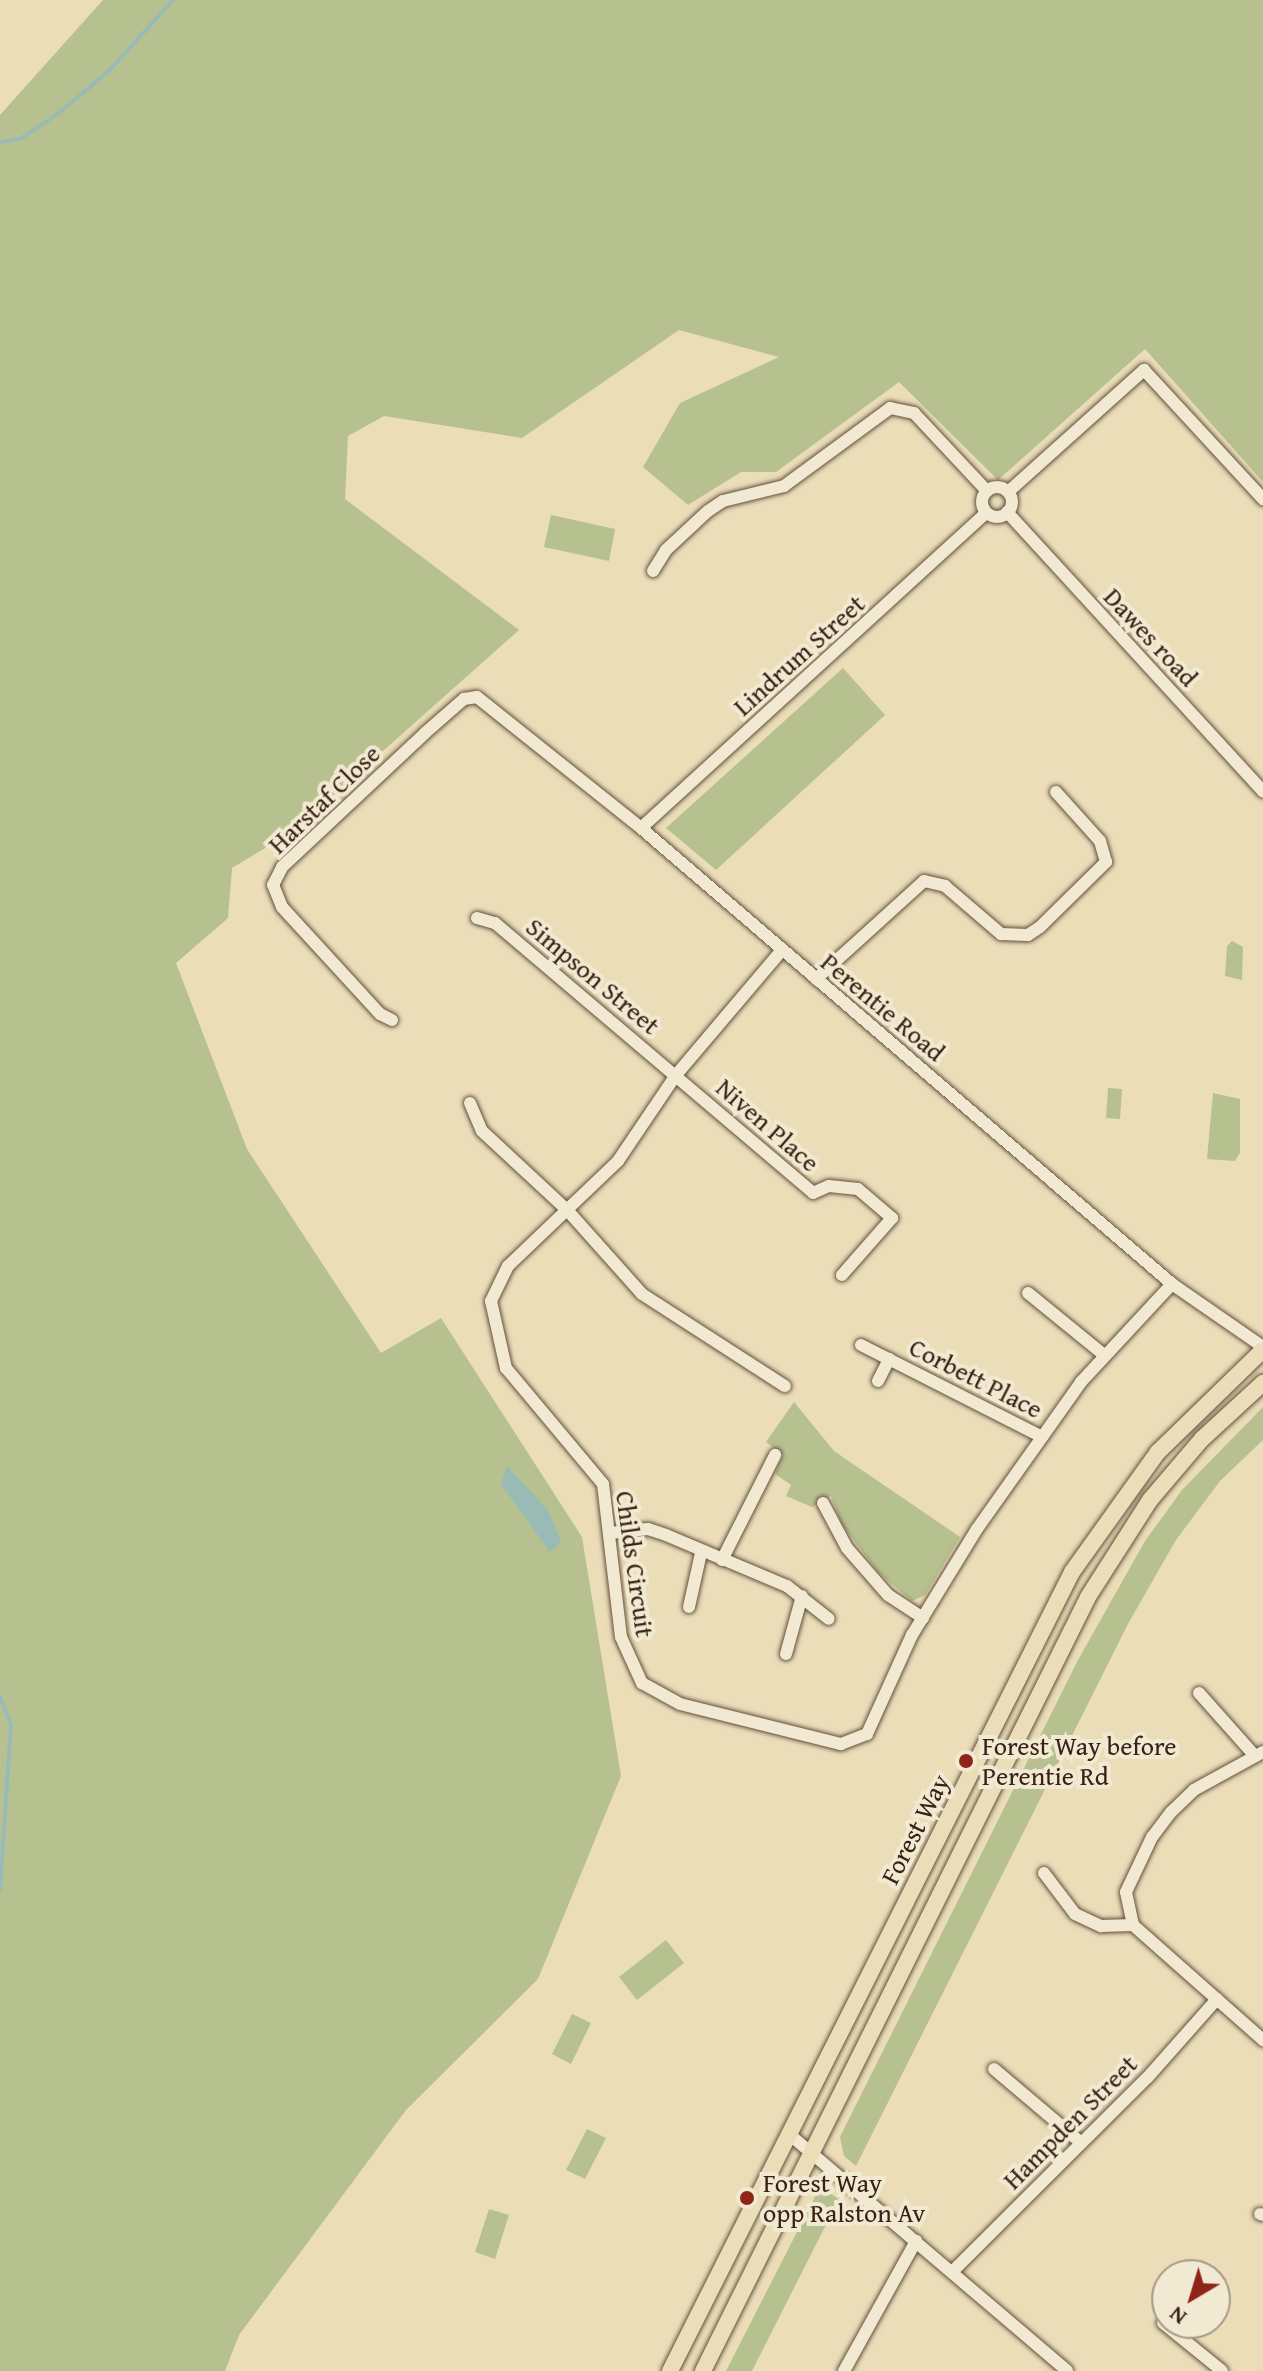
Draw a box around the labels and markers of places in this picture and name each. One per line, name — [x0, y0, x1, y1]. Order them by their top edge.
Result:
place label: Forest Way before Perentie Rd — [982, 1730, 1177, 1792]
marker: Forest Way before Perentie Rd — [957, 1752, 975, 1770]
place label: Forest Way opp Ralston Av — [763, 2167, 925, 2228]
marker: Forest Way opp Ralston Av — [738, 2189, 756, 2207]

